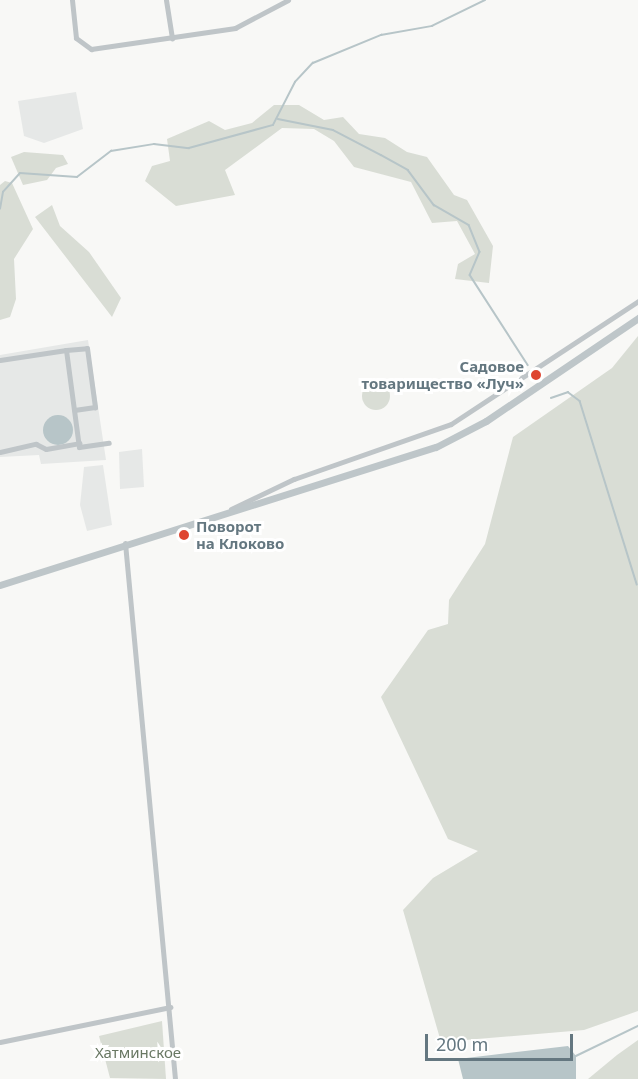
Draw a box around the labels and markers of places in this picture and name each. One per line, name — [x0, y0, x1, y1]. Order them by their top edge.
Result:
place label: Садовое товарищество «Луч» — [362, 357, 524, 392]
marker: Садовое товарищество «Луч» — [529, 368, 543, 382]
place label: Поворот на Клоково — [196, 517, 284, 552]
marker: Поворот на Клоково — [177, 528, 191, 542]

